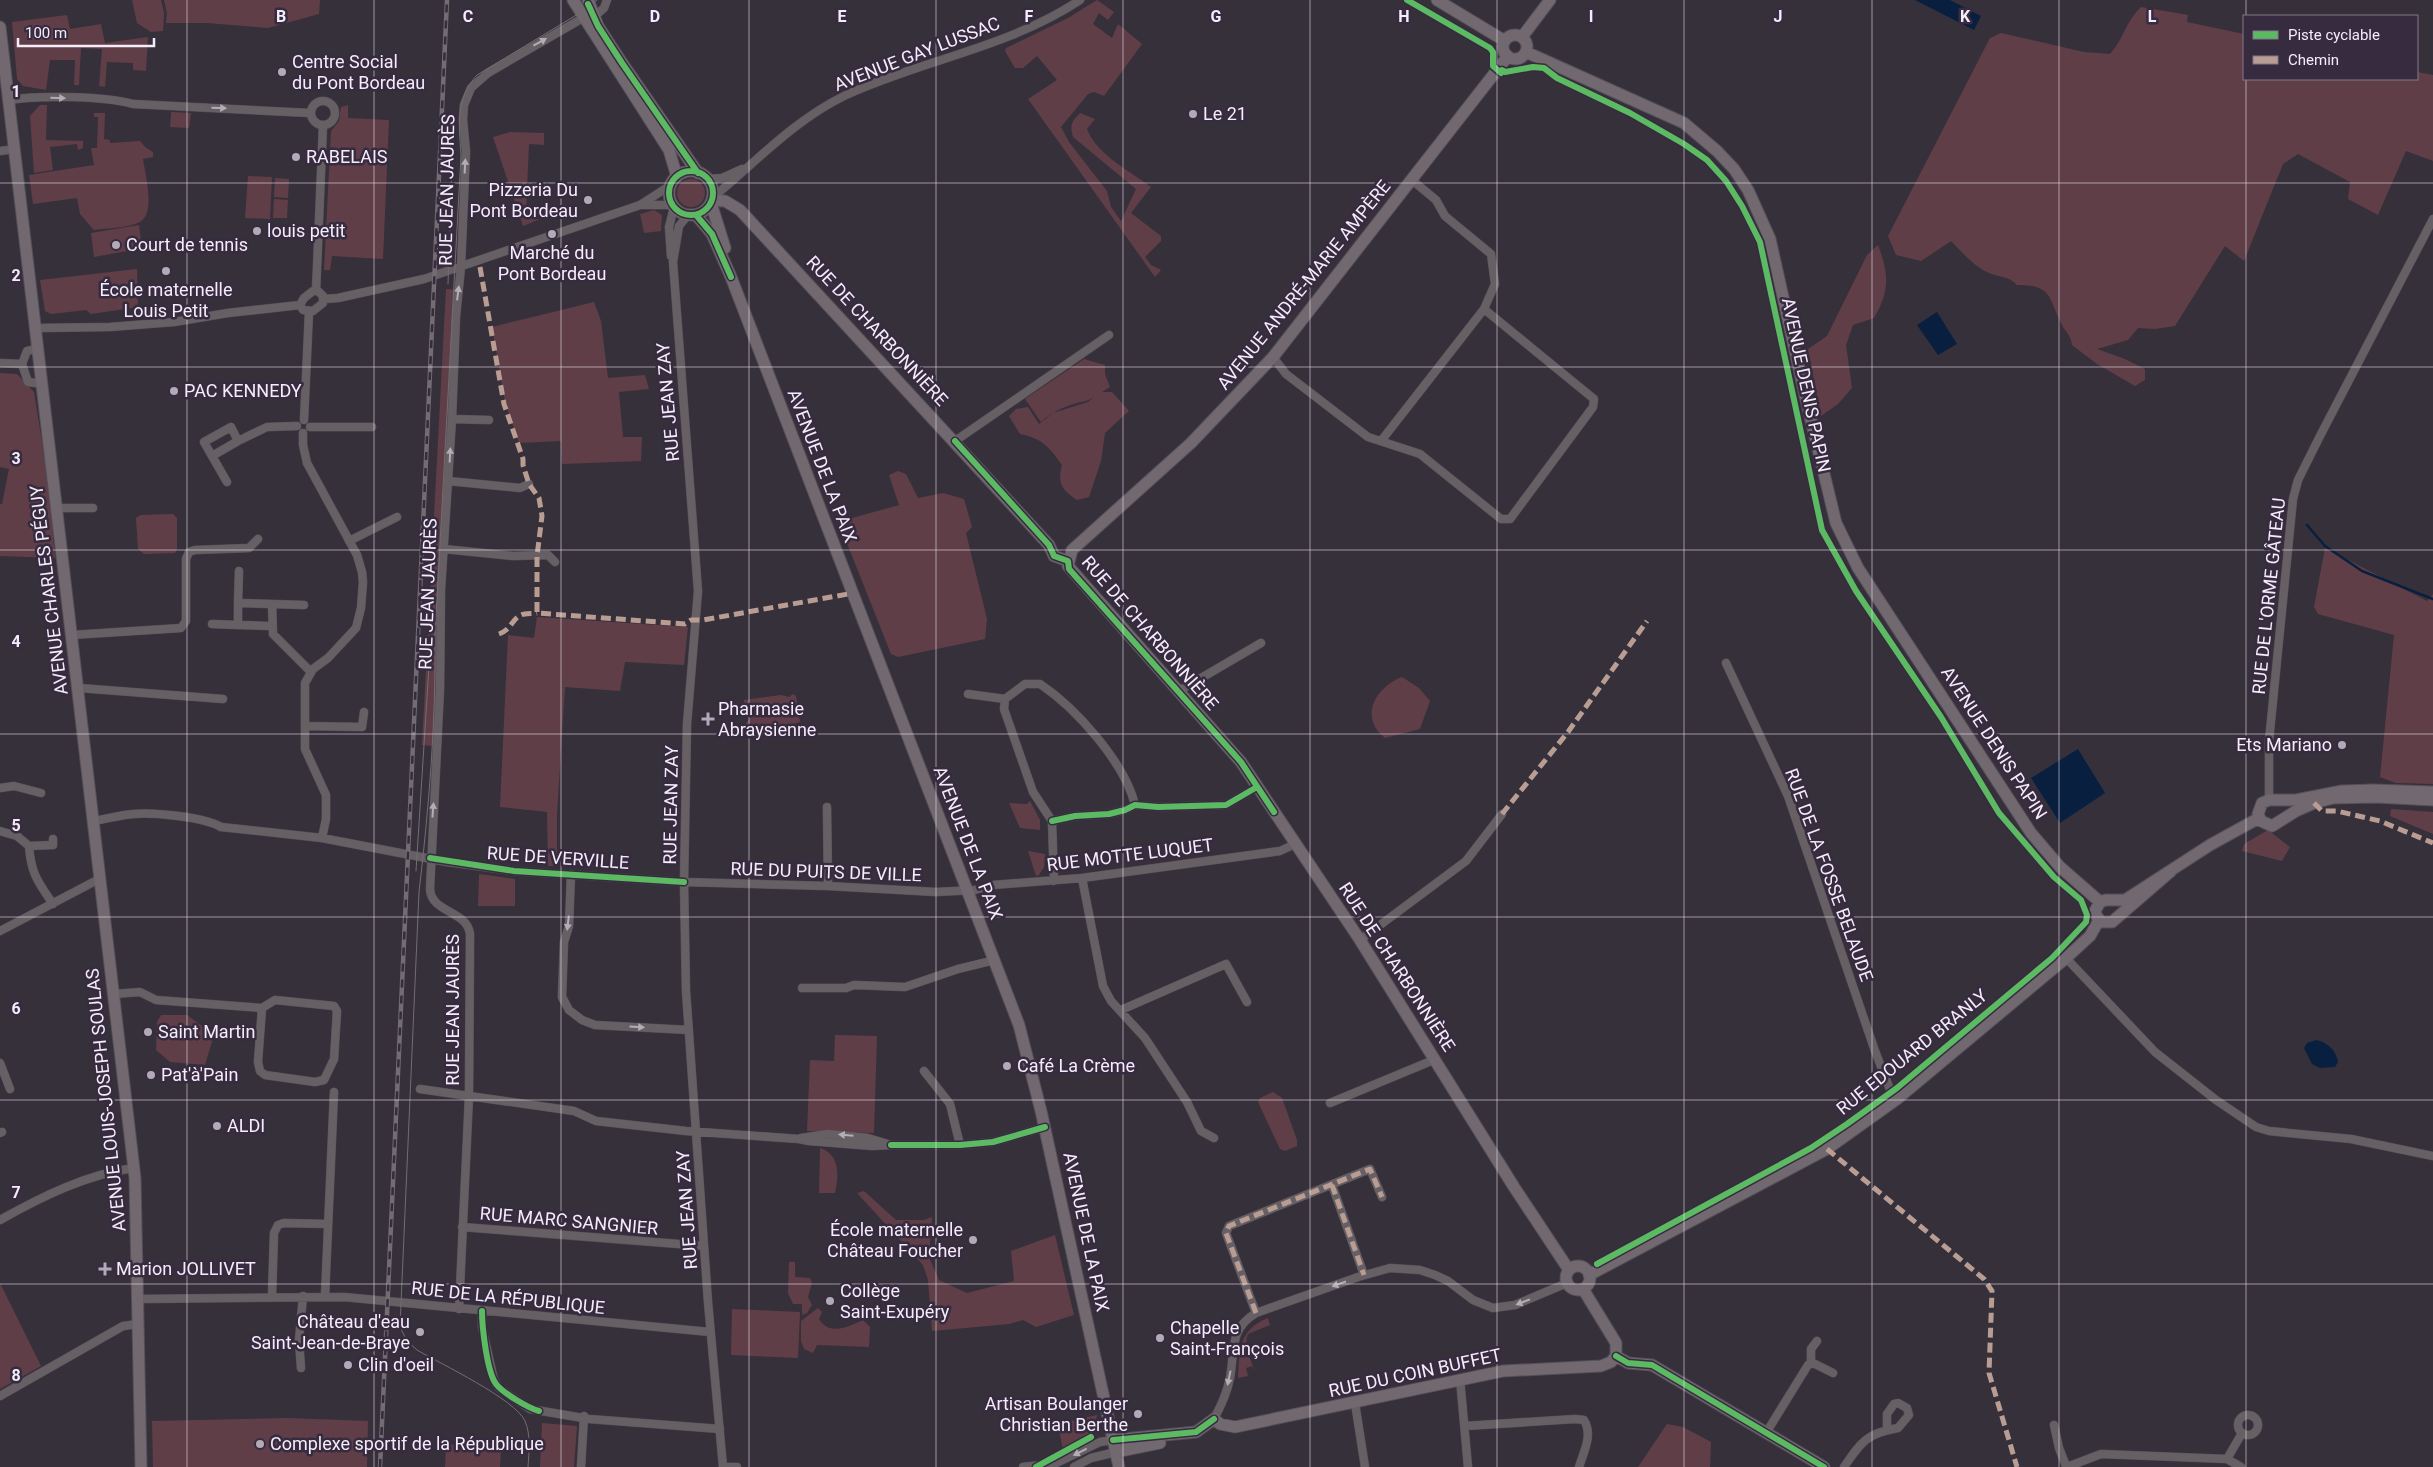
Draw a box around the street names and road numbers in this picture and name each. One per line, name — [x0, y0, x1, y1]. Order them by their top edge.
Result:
street label: AVENUE GAY LUSSAC — [831, 12, 1003, 96]
street label: RUE JEAN JAURÈS — [435, 114, 458, 266]
street label: AVENUE ANDRÉ-MARIE AMPÈRE — [1213, 176, 1395, 394]
street label: RUE DE CHARBONNIÈRE — [802, 251, 952, 410]
street label: AVENUE DENIS PAPIN — [1778, 296, 1835, 474]
street label: RUE JEAN ZAY — [652, 342, 683, 462]
street label: AVENUE DE LA PAIX — [784, 386, 861, 546]
street label: AVENUE CHARLES PÉGUY — [25, 484, 72, 696]
street label: RUE DE L'ORME GÂTEAU — [2248, 496, 2289, 695]
street label: RUE JEAN JAURÈS — [414, 518, 441, 670]
street label: RUE DE CHARBONNIÈRE — [1078, 551, 1223, 714]
street label: AVENUE DENIS PAPIN — [1937, 662, 2052, 823]
street label: RUE JEAN ZAY — [659, 745, 682, 865]
street label: AVENUE DE LA PAIX — [930, 763, 1007, 923]
street label: RUE DE LA FOSSE BELAUDE — [1781, 765, 1878, 984]
street label: RUE MOTTE LUQUET — [1045, 834, 1215, 875]
street label: RUE DE VERVILLE — [486, 842, 630, 873]
street label: RUE DU PUITS DE VILLE — [730, 858, 922, 885]
street label: RUE DE CHARBONNIÈRE — [1335, 878, 1460, 1055]
street label: RUE JEAN JAURÈS — [442, 934, 463, 1086]
street label: AVENUE LOUIS-JOSEPH SOULAS — [81, 967, 130, 1233]
street label: RUE EDOUARD BRANLY — [1832, 984, 1991, 1119]
street label: RUE JEAN ZAY — [672, 1150, 701, 1270]
street label: AVENUE DE LA PAIX — [1059, 1150, 1114, 1314]
street label: RUE MARC SANGNIER — [479, 1202, 659, 1239]
street label: RUE DE LA RÉPUBLIQUE — [410, 1277, 606, 1318]
street label: RUE DU COIN BUFFET — [1327, 1344, 1503, 1401]

